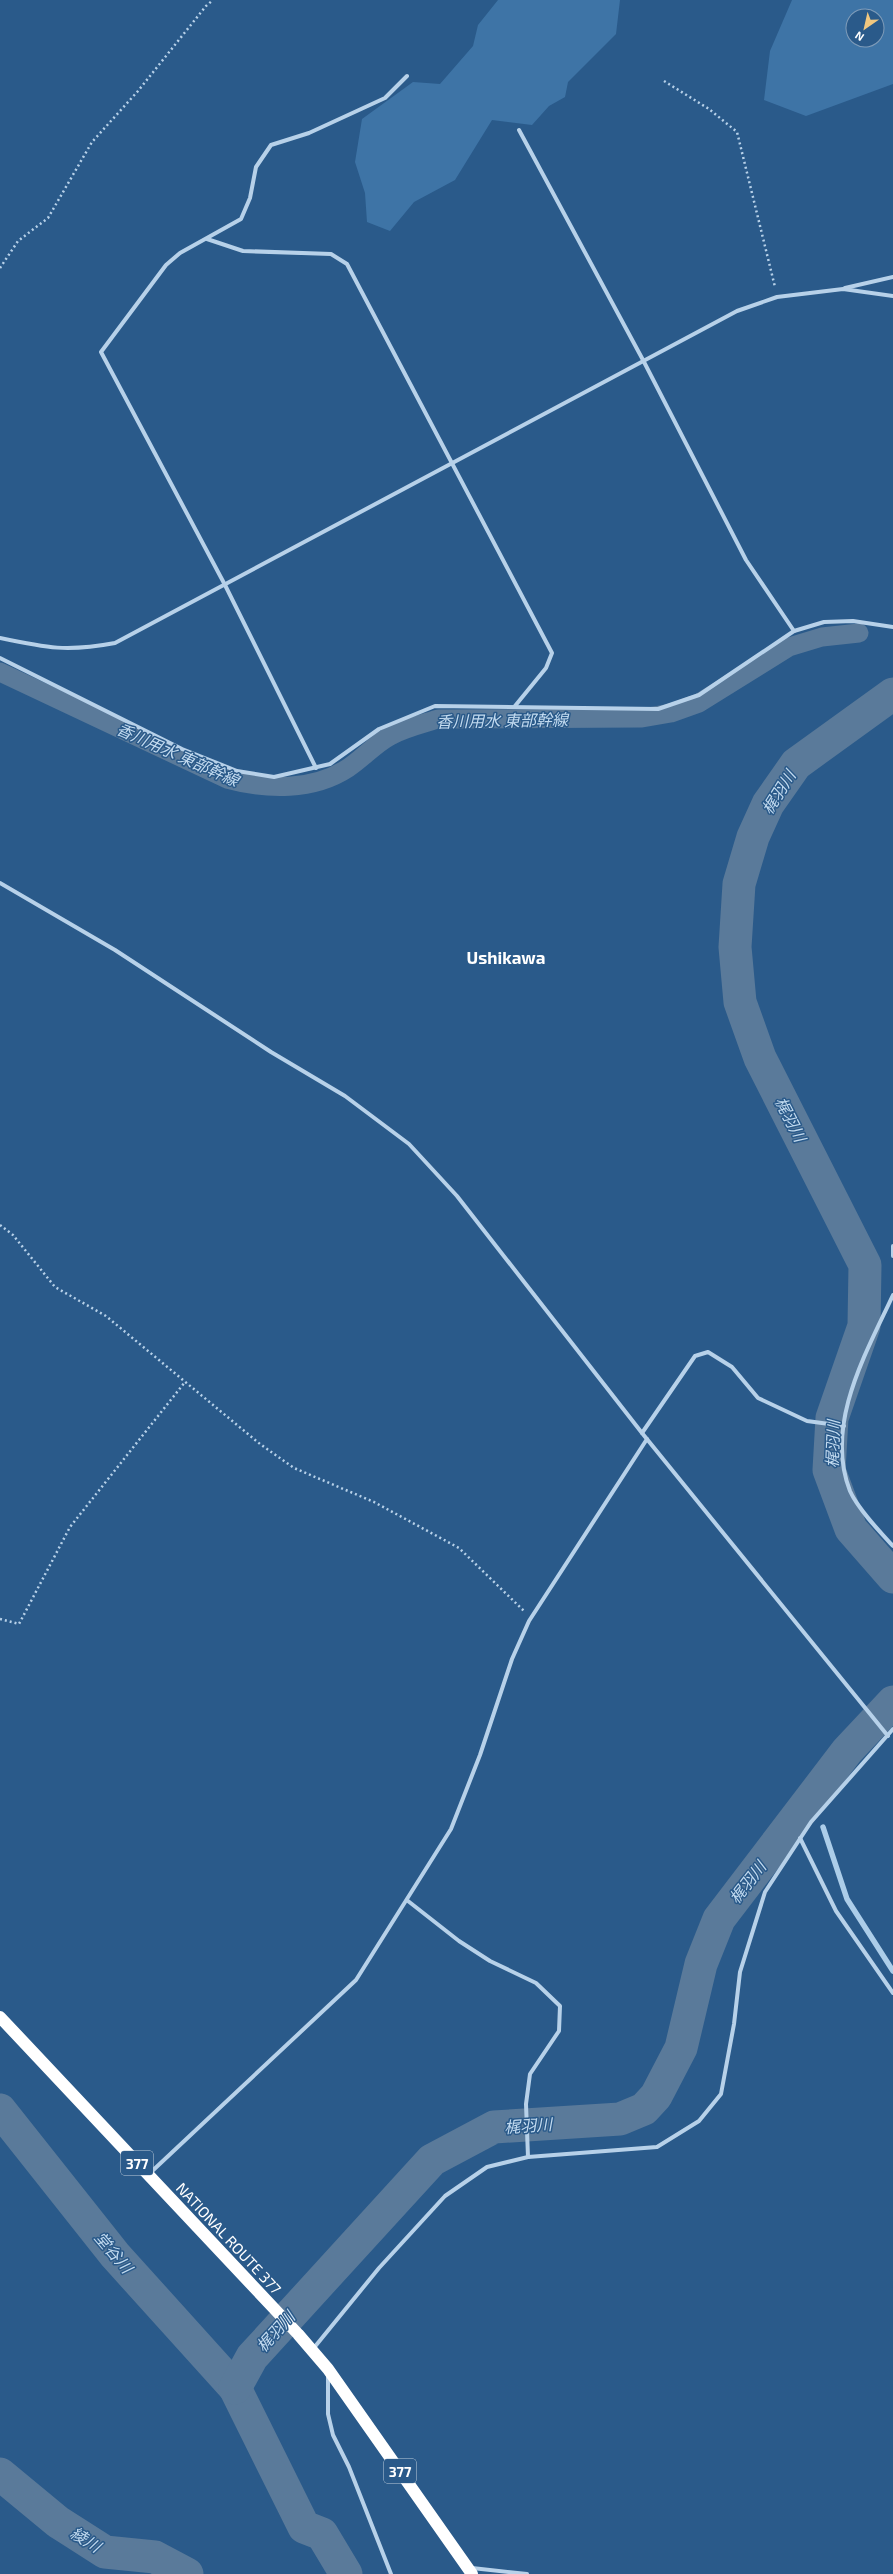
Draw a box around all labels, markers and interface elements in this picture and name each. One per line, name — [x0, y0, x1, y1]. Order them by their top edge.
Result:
north arrow — [845, 8, 885, 48]
text: N — [852, 29, 866, 44]
water label: 香川用水 東部幹線 — [436, 709, 570, 731]
water label: 香川用水 東部幹線 — [114, 719, 244, 790]
water label: 梶羽川 — [757, 765, 800, 817]
district label: Ushikawa — [467, 947, 545, 967]
water label: 梶羽川 — [772, 1093, 811, 1146]
water label: 梶羽川 — [822, 1418, 842, 1468]
water label: 梶羽川 — [725, 1856, 770, 1907]
water label: 梶羽川 — [503, 2114, 555, 2136]
road number: 377 — [121, 2151, 153, 2175]
street label: NATIONAL ROUTE 377 — [173, 2179, 285, 2298]
water label: 堂谷川 — [91, 2228, 138, 2278]
water label: 梶羽川 — [252, 2305, 299, 2355]
road number: 377 — [384, 2459, 416, 2483]
water label: 綾川 — [67, 2522, 106, 2557]

